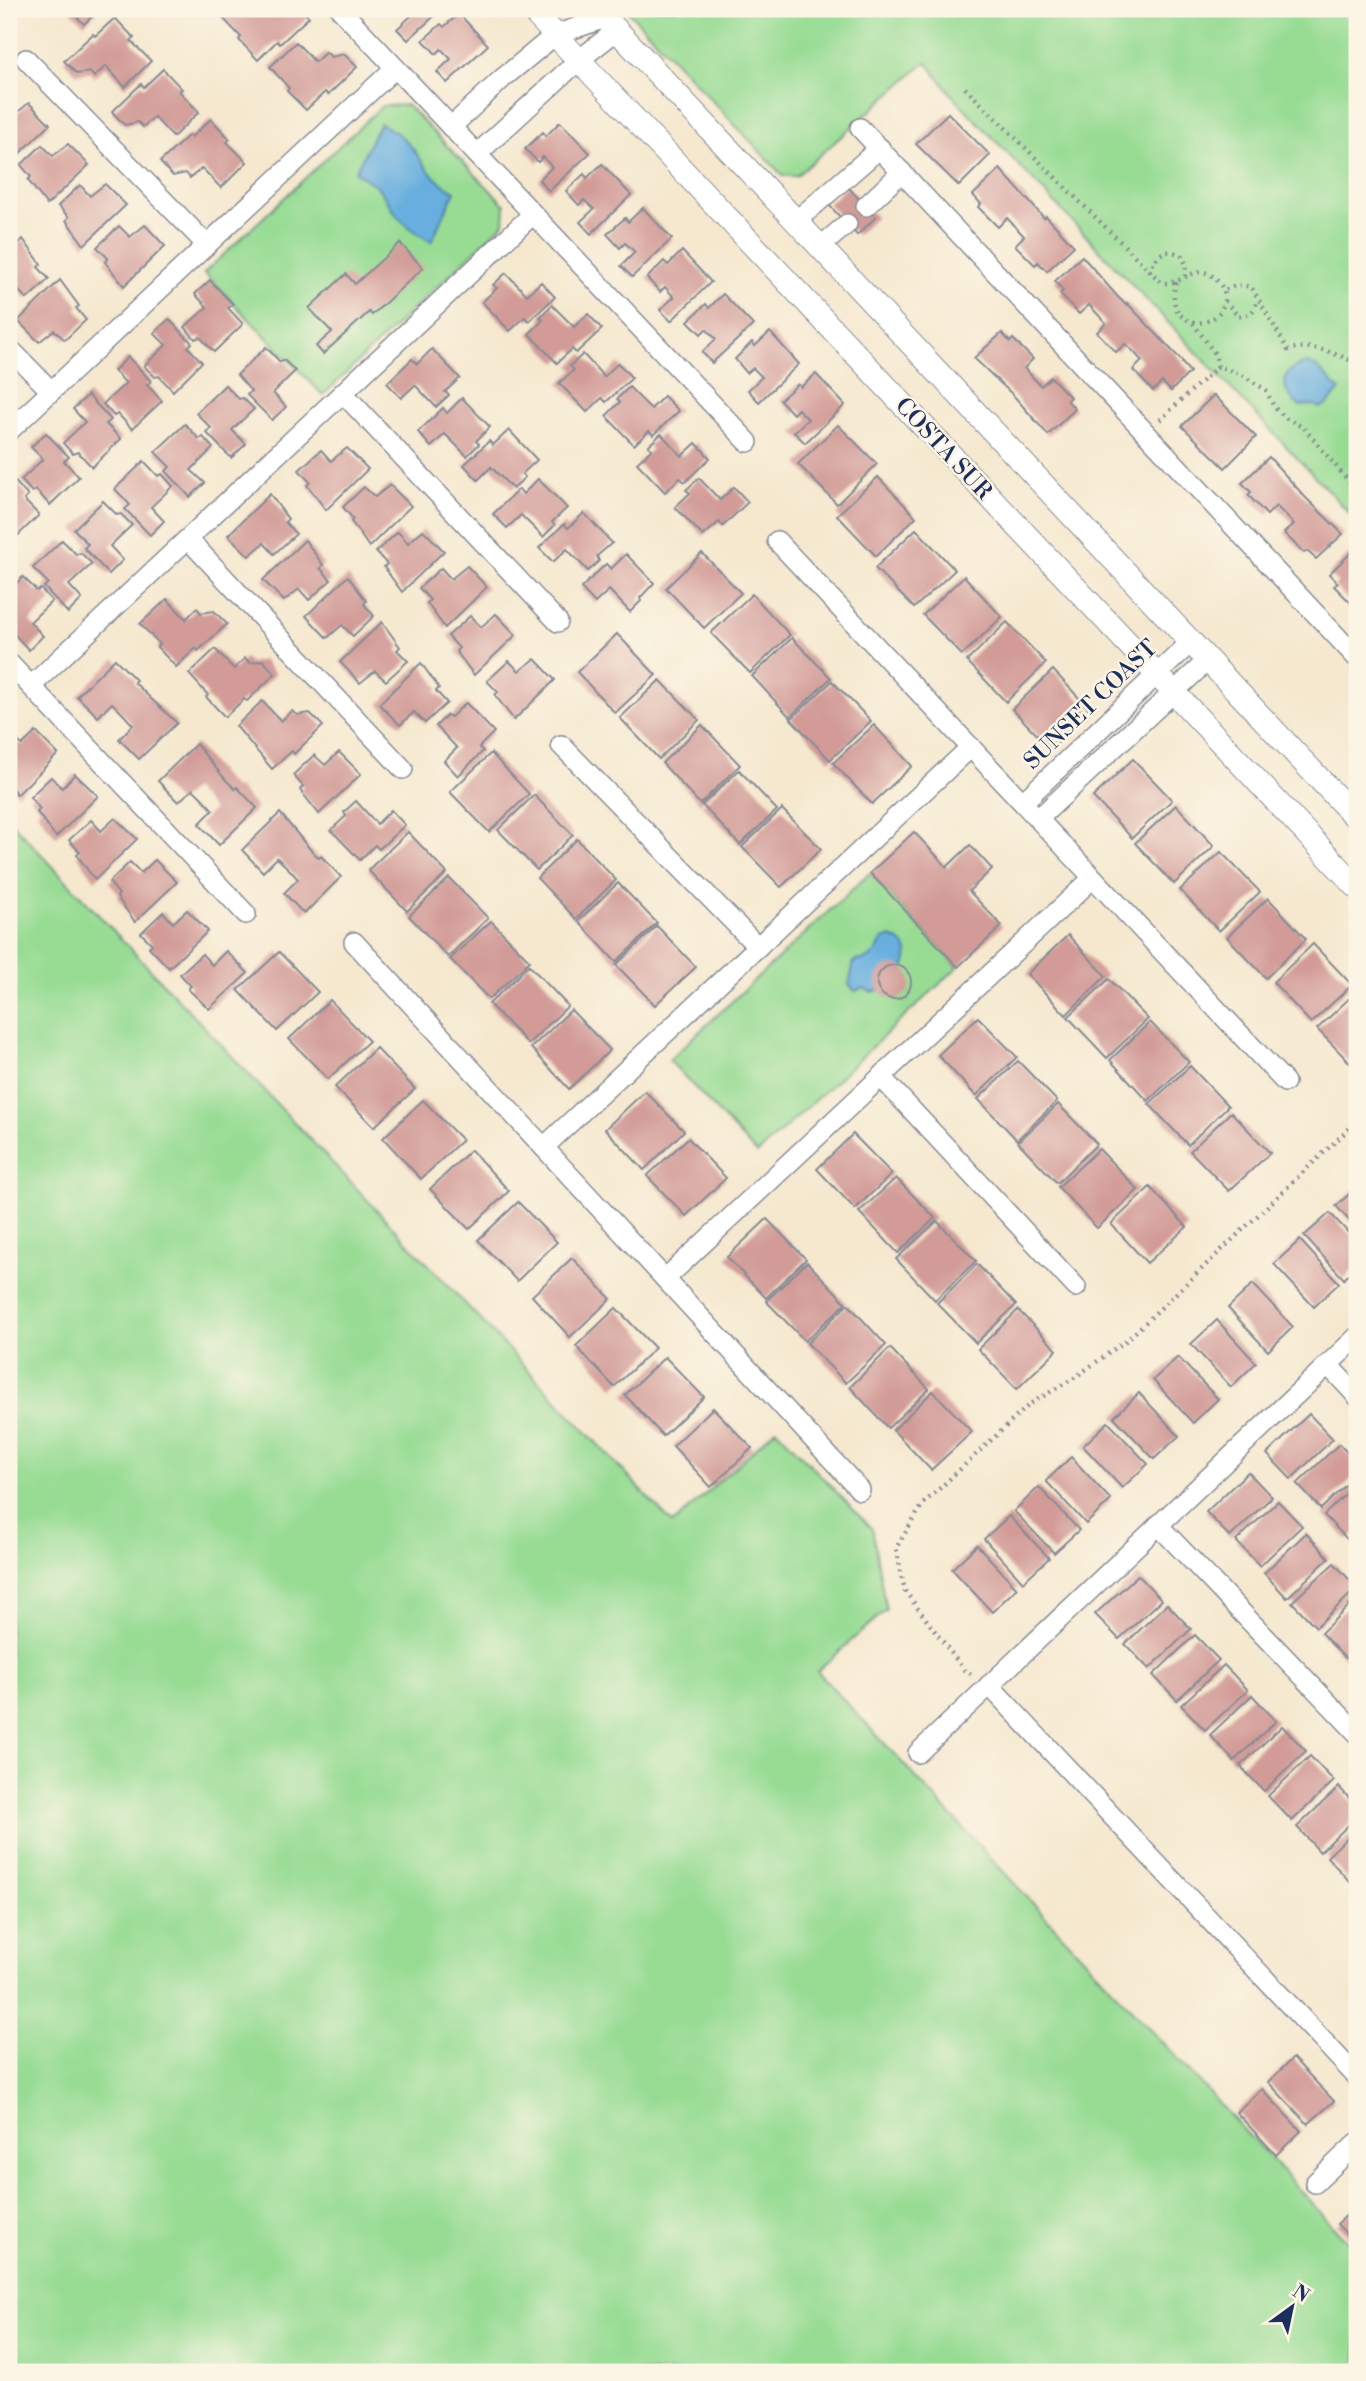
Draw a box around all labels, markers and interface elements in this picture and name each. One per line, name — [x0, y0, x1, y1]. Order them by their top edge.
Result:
street label: COSTA SUR — [889, 392, 998, 506]
street label: SUNSET COAST — [1018, 634, 1163, 775]
north arrow — [1258, 2272, 1328, 2342]
text: N — [1288, 2279, 1314, 2308]

